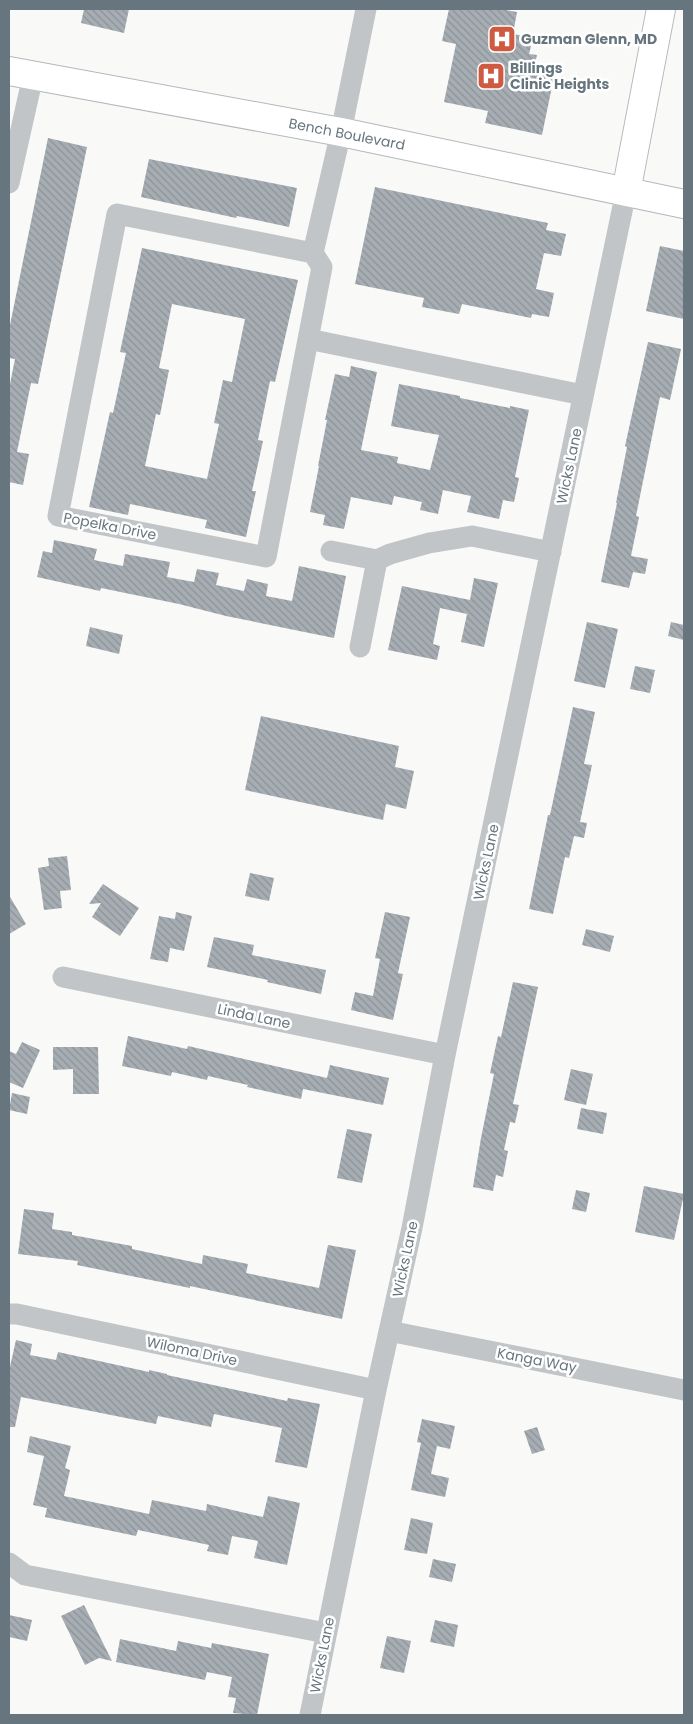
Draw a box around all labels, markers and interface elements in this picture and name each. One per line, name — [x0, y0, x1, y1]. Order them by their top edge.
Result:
hospital icon: Guzman Glenn, MD — [487, 24, 517, 54]
place label: Guzman Glenn, MD — [521, 29, 657, 49]
place label: Billings Clinic Heights — [510, 58, 610, 94]
hospital icon: Billings Clinic Heights — [476, 61, 506, 91]
street label: Bench Boulevard — [287, 113, 407, 155]
street label: Wicks Lane — [551, 426, 587, 506]
street label: Popelka Drive — [62, 507, 158, 545]
street label: Wicks Lane — [468, 822, 504, 902]
street label: Linda Lane — [216, 998, 293, 1034]
street label: Wicks Lane — [387, 1219, 423, 1299]
street label: Wiloma Drive — [145, 1332, 239, 1370]
street label: Kanga Way — [496, 1343, 579, 1378]
street label: Wicks Lane — [305, 1615, 339, 1695]

